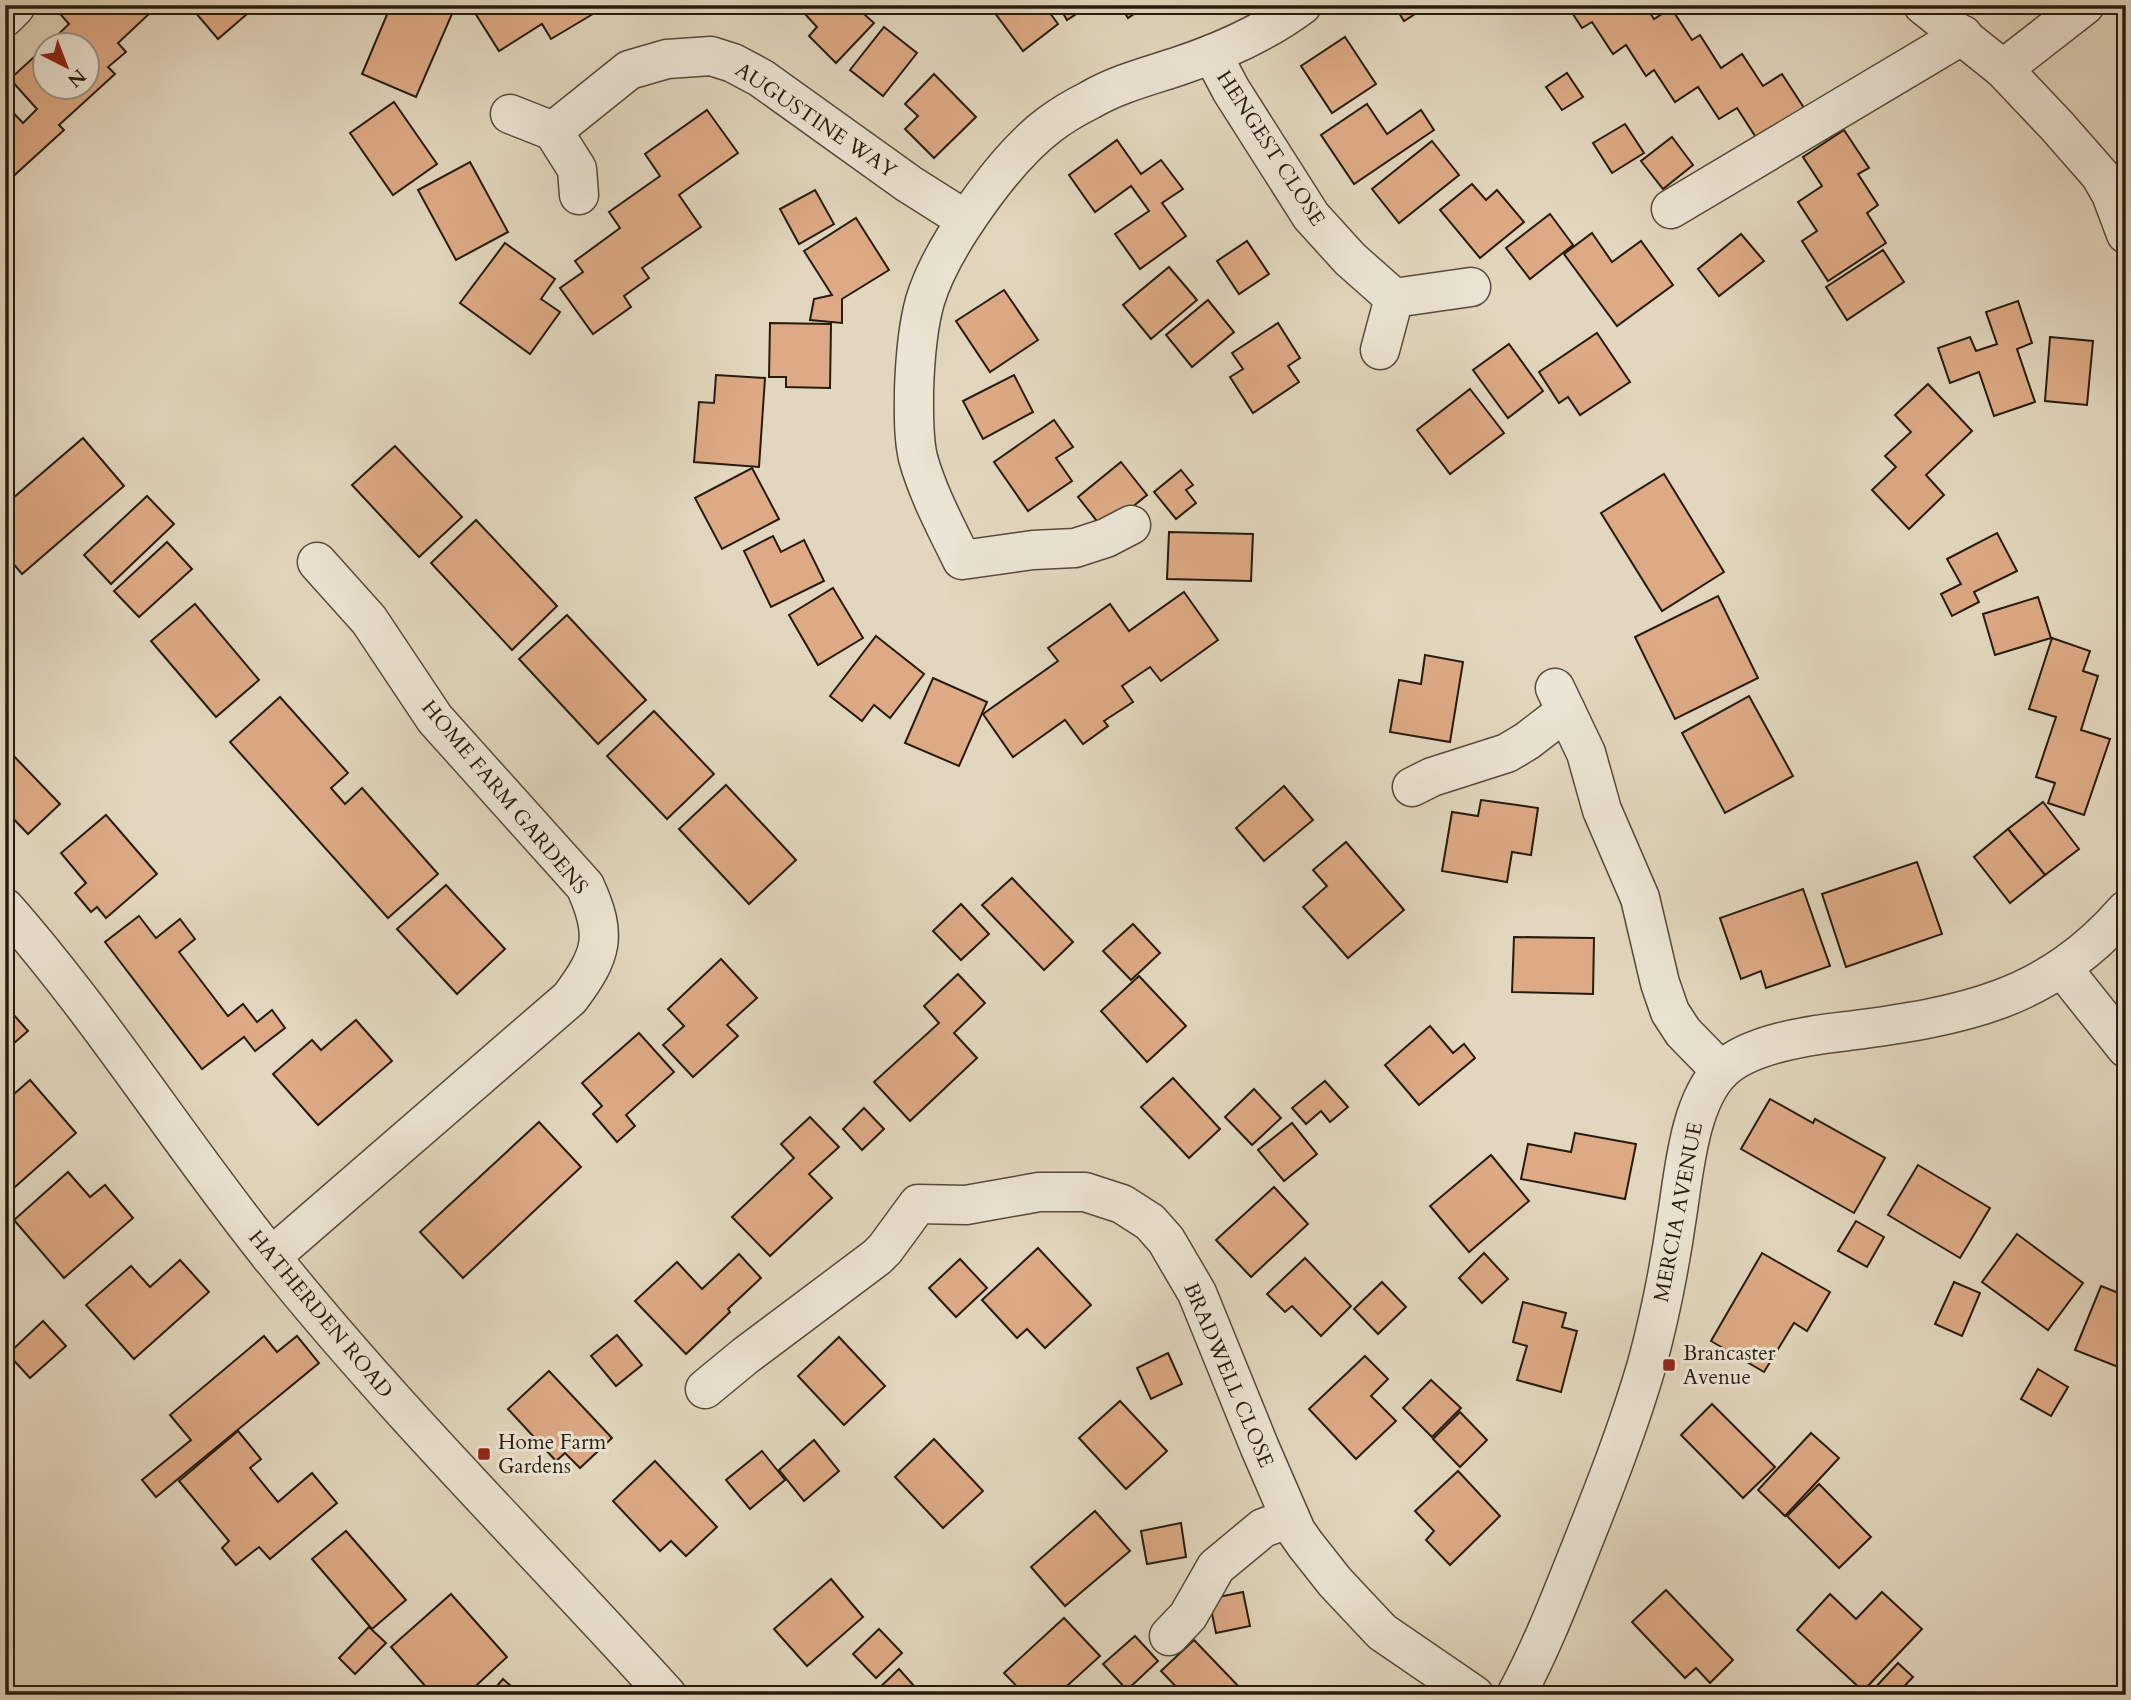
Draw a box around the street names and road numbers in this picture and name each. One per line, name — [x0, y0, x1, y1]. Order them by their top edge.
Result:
street label: AUGUSTINE WAY — [729, 55, 903, 186]
street label: HENGEST CLOSE — [1209, 65, 1332, 232]
street label: HOME FARM GARDENS — [415, 694, 595, 901]
street label: MERCIA AVENUE — [1647, 1120, 1710, 1304]
street label: HATHERDEN ROAD — [242, 1224, 400, 1405]
street label: BRADWELL CLOSE — [1176, 1278, 1281, 1472]

